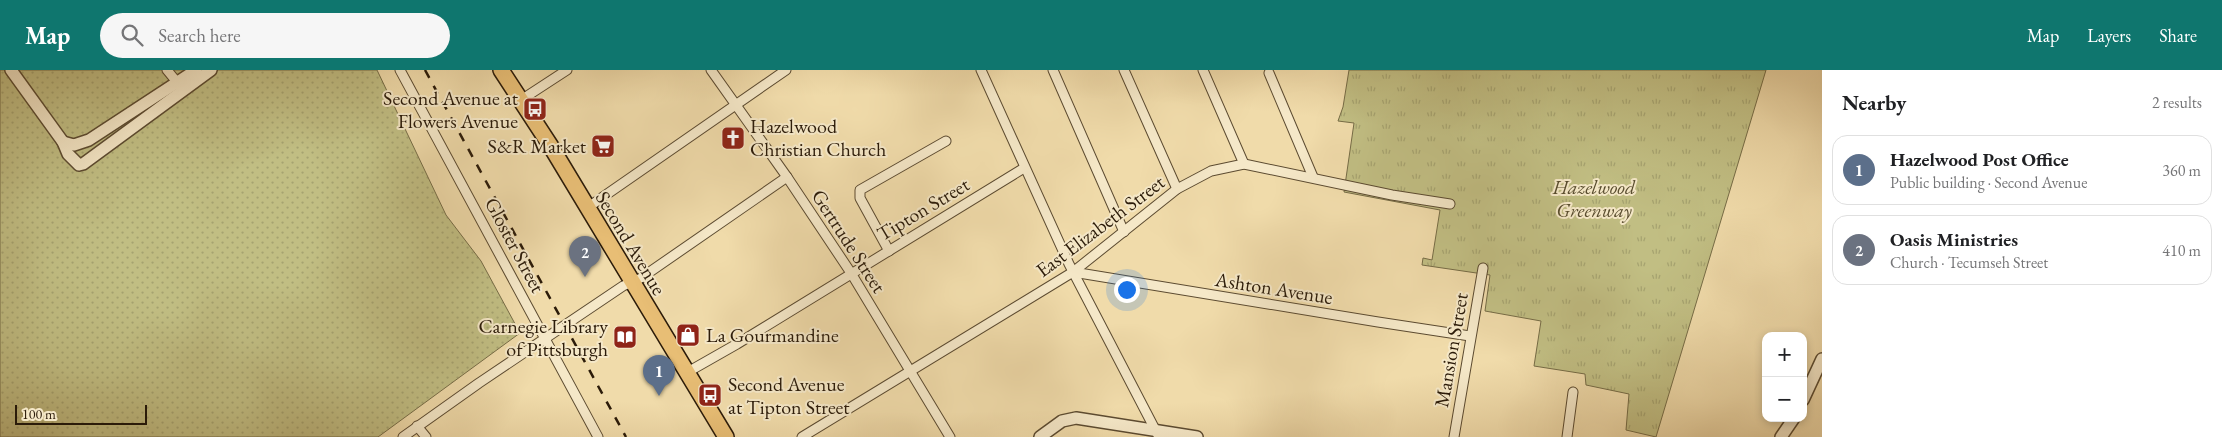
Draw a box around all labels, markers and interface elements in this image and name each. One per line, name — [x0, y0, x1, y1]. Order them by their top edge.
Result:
search box — [100, 13, 450, 58]
text: Map — [25, 20, 70, 51]
icon: search — [118, 21, 146, 49]
text: Search here — [158, 23, 241, 48]
text: Map — [2027, 24, 2059, 47]
text: Layers — [2087, 24, 2131, 47]
text: Share — [2159, 24, 2197, 47]
place label: Second Avenue at Flowers Avenue — [383, 85, 519, 134]
text: Nearby — [1842, 89, 1906, 116]
text: 2 results — [2152, 92, 2202, 113]
bus stop icon: Second Avenue at Flowers Avenue — [522, 96, 548, 122]
place label: Hazelwood Christian Church — [750, 113, 886, 162]
church icon: Hazelwood Christian Church — [720, 125, 746, 151]
place label: S&R Market — [488, 133, 587, 159]
supermarket icon: S&R Market — [590, 133, 616, 159]
text: Hazelwood Post Office — [1890, 147, 2069, 172]
text: 1 — [1855, 160, 1863, 181]
text: 360 m — [2162, 160, 2201, 181]
street label: East Elizabeth Street — [1030, 169, 1170, 283]
street label: Tipton Street — [872, 171, 975, 247]
text: Public building · Second Avenue — [1890, 172, 2088, 193]
park label: Hazelwood Greenway — [1552, 174, 1636, 223]
street label: Gertrude Street — [806, 184, 893, 298]
street label: Second Avenue — [590, 186, 672, 300]
street label: Gloster Street — [479, 193, 551, 298]
text: Oasis Ministries — [1890, 227, 2018, 252]
pin: 2 — [569, 236, 601, 277]
text: 2 — [1855, 240, 1863, 261]
text: 410 m — [2162, 240, 2201, 261]
text: Church · Tecumseh Street — [1890, 252, 2048, 273]
street label: Ashton Avenue — [1212, 266, 1335, 310]
your location — [1114, 277, 1140, 303]
street label: Mansion Street — [1428, 290, 1474, 409]
place label: Carnegie Library of Pittsburgh — [478, 313, 608, 362]
shop icon: La Gourmandine — [675, 322, 701, 348]
place label: La Gourmandine — [706, 322, 839, 348]
library icon: Carnegie Library of Pittsburgh — [612, 324, 638, 350]
map controls — [1762, 332, 1807, 422]
button: + — [1762, 332, 1807, 377]
pin: 1 — [643, 355, 675, 396]
place label: Second Avenue at Tipton Street — [728, 371, 850, 420]
button: − — [1762, 377, 1807, 422]
bus stop icon: Second Avenue at Tipton Street — [697, 382, 723, 408]
scale bar — [15, 402, 148, 425]
text: 100 m — [22, 405, 56, 423]

